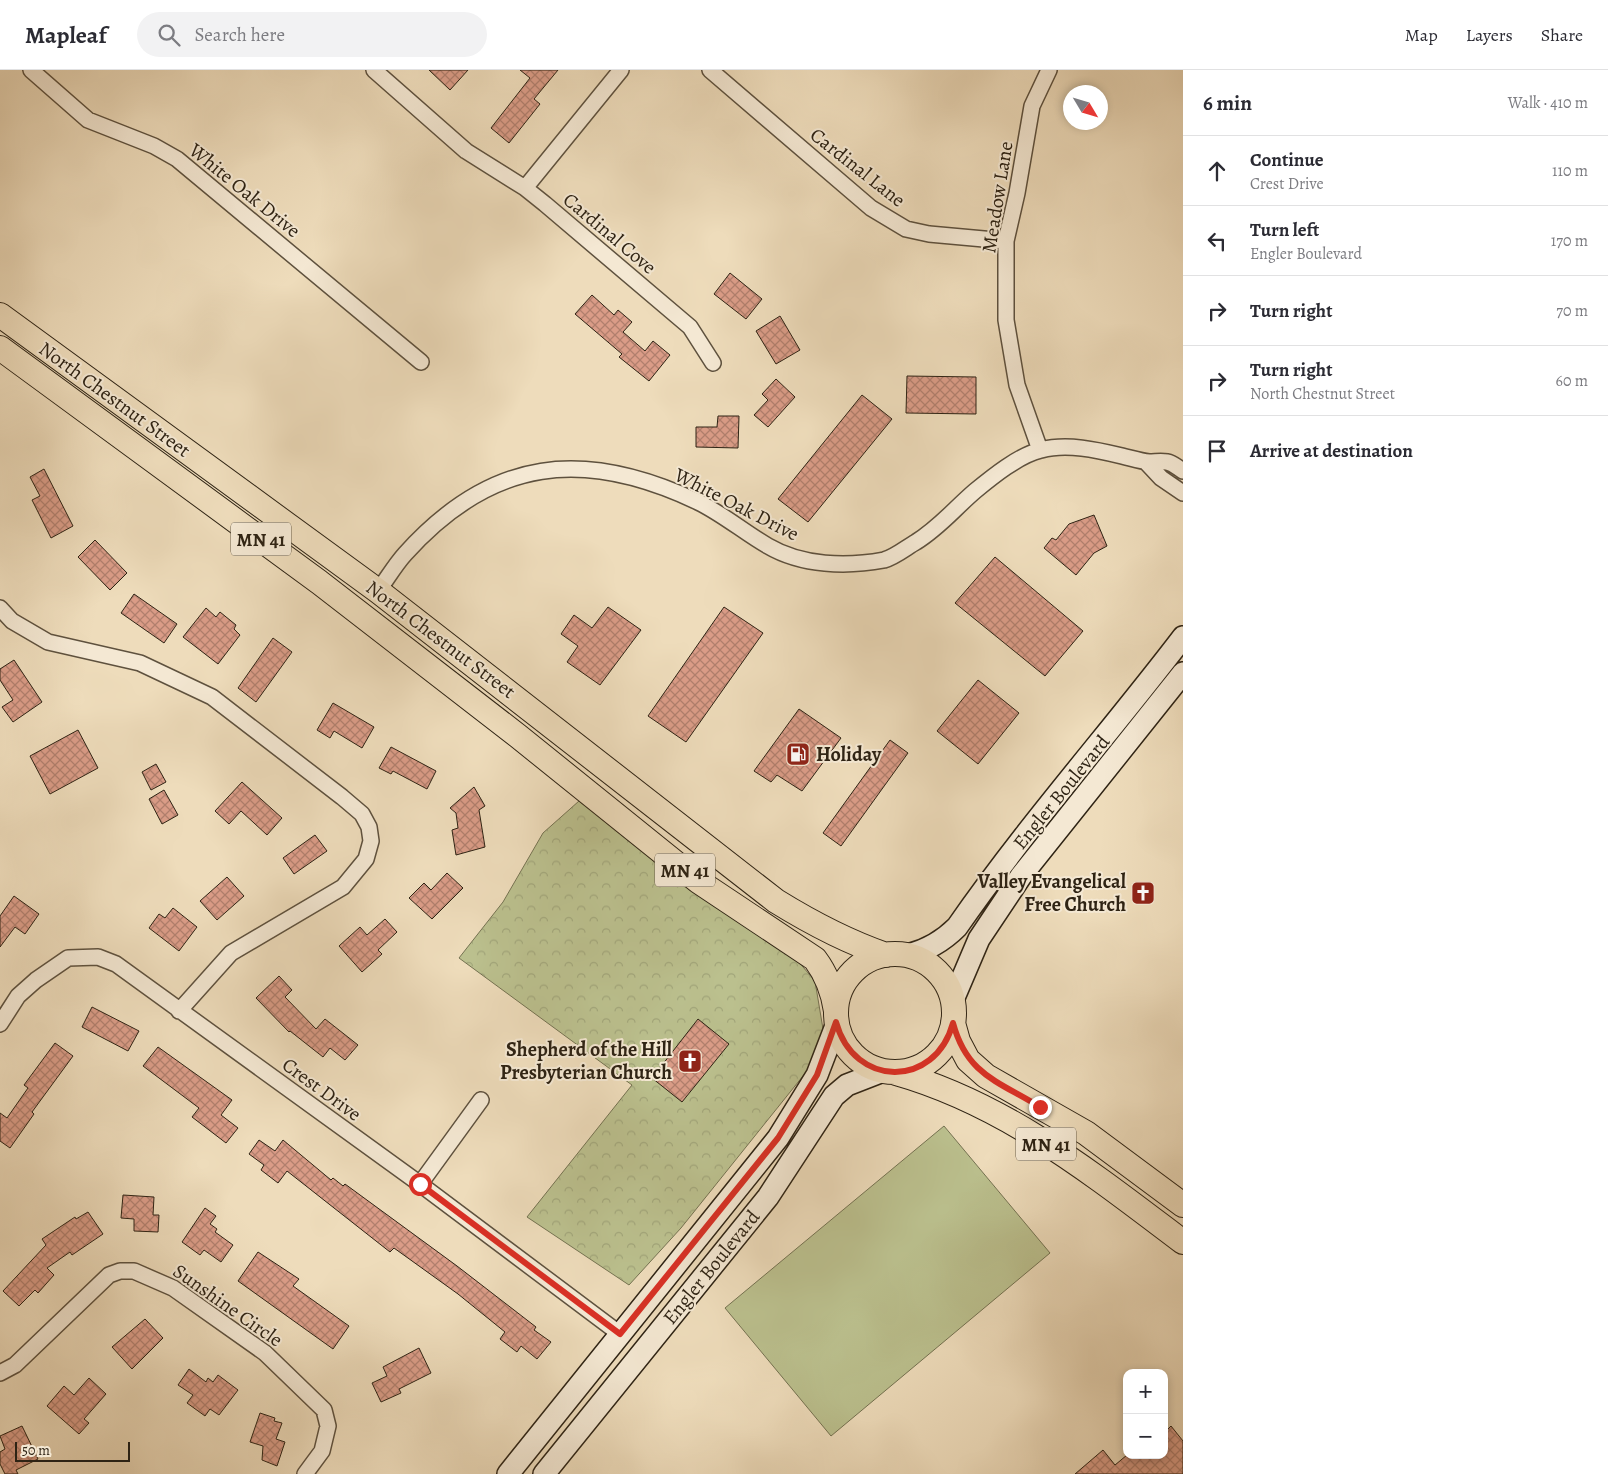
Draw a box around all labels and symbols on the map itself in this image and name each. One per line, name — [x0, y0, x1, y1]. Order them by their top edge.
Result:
north arrow — [1063, 85, 1108, 130]
street label: Cardinal Lane — [804, 122, 911, 213]
street label: White Oak Drive — [182, 136, 306, 244]
street label: Meadow Lane — [975, 139, 1020, 255]
street label: Cardinal Cove — [557, 186, 662, 280]
street label: North Chestnut Street — [33, 335, 196, 464]
street label: White Oak Drive — [669, 461, 804, 547]
road number: MN 41 — [231, 522, 291, 556]
street label: North Chestnut Street — [360, 574, 521, 705]
street label: Engler Boulevard — [1007, 729, 1116, 855]
fuel station icon: Holiday — [785, 741, 811, 767]
place label: Holiday — [816, 741, 882, 768]
road number: MN 41 — [655, 854, 715, 886]
place label: Valley Evangelical Free Church — [977, 868, 1127, 918]
church icon: Valley Evangelical Free Church — [1130, 880, 1156, 906]
place label: Shepherd of the Hill Presbyterian Church — [500, 1036, 673, 1086]
church icon: Shepherd of the Hill Presbyterian Church — [677, 1048, 703, 1074]
street label: Crest Drive — [277, 1051, 367, 1127]
route end — [1029, 1096, 1052, 1119]
road number: MN 41 — [1016, 1128, 1076, 1160]
route start — [409, 1173, 432, 1196]
street label: Engler Boulevard — [657, 1204, 766, 1330]
street label: Sunshine Circle — [167, 1258, 288, 1353]
scale bar — [15, 1439, 130, 1462]

